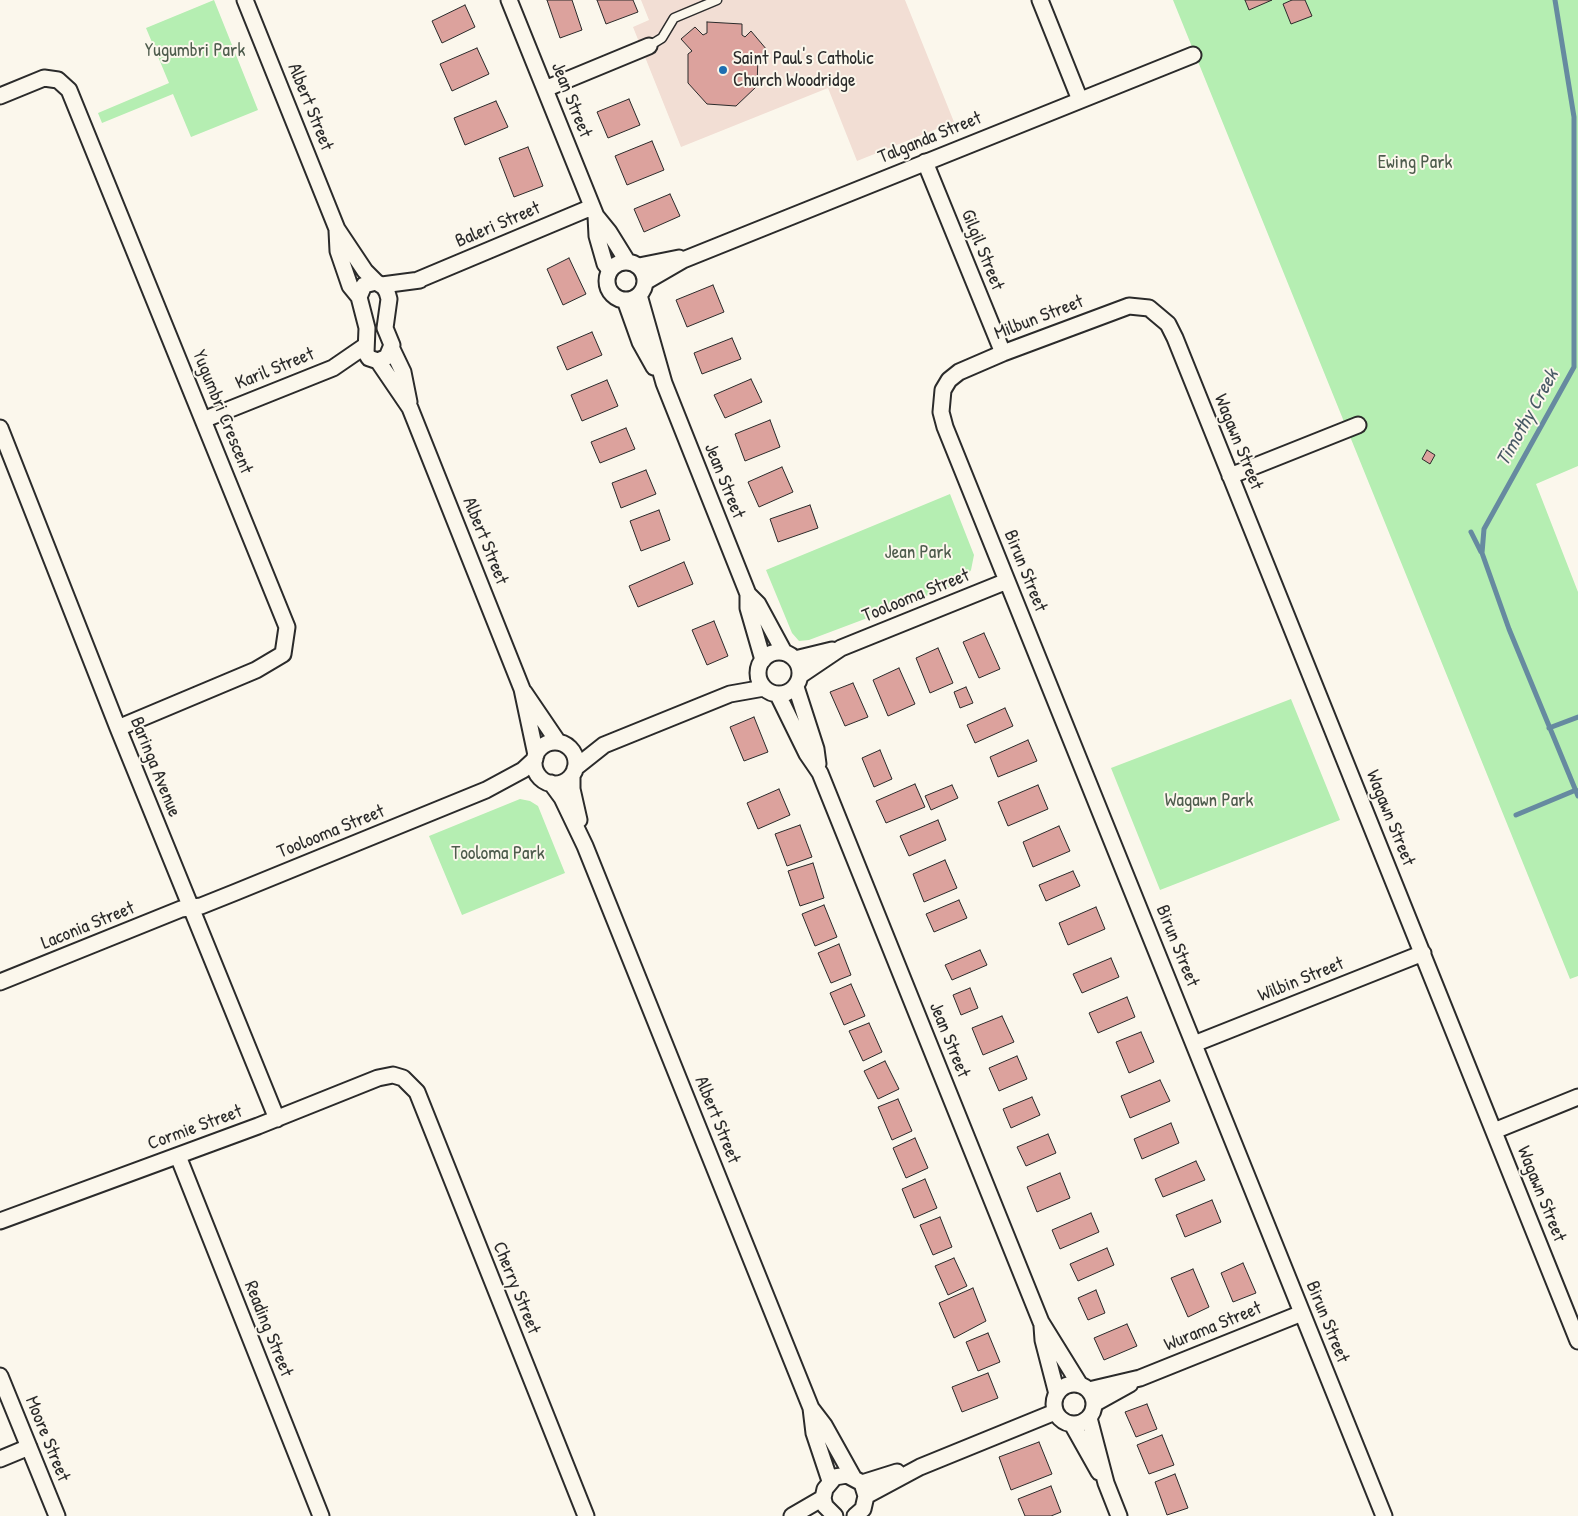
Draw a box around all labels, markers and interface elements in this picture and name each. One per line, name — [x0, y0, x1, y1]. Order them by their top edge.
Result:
park label: Yugumbri Park — [145, 40, 245, 62]
place label: Saint Paul's Catholic Church Woodridge — [733, 48, 874, 92]
street label: Jean Street — [546, 59, 596, 141]
street label: Albert Street — [282, 60, 338, 154]
marker: Saint Paul's Catholic Church Woodridge — [717, 64, 729, 76]
street label: Talganda Street — [875, 107, 985, 169]
park label: Ewing Park — [1378, 152, 1452, 174]
street label: Baleri Street — [452, 197, 544, 253]
street label: Gilgil Street — [956, 206, 1008, 294]
street label: Milbun Street — [991, 291, 1087, 345]
street label: Karil Street — [232, 343, 318, 395]
street label: Yugumbri Crescent — [187, 347, 257, 477]
water label: Timothy Creek — [1492, 366, 1564, 470]
street label: Wagawn Street — [1209, 391, 1267, 493]
street label: Jean Street — [699, 440, 749, 522]
street label: Albert Street — [457, 494, 513, 588]
street label: Birun Street — [998, 527, 1052, 615]
park label: Jean Park — [885, 542, 951, 564]
street label: Toolooma Street — [859, 564, 973, 628]
street label: Baringa Avenue — [125, 714, 185, 820]
street label: Wagawn Street — [1361, 767, 1419, 869]
park label: Wagawn Park — [1165, 790, 1253, 812]
street label: Toolooma Street — [274, 800, 388, 864]
park label: Tooloma Park — [451, 843, 545, 865]
street label: Laconia Street — [38, 897, 138, 955]
street label: Birun Street — [1150, 902, 1204, 990]
street label: Wilbin Street — [1255, 953, 1347, 1007]
street label: Jean Street — [924, 999, 974, 1081]
street label: Albert Street — [689, 1073, 745, 1167]
street label: Cormie Street — [145, 1100, 245, 1156]
street label: Wagawn Street — [1512, 1143, 1570, 1245]
street label: Cherry Street — [487, 1239, 545, 1337]
street label: Reading Street — [239, 1278, 297, 1380]
street label: Birun Street — [1300, 1278, 1354, 1366]
street label: Wurama Street — [1161, 1297, 1265, 1357]
street label: Moore Street — [20, 1393, 74, 1485]

